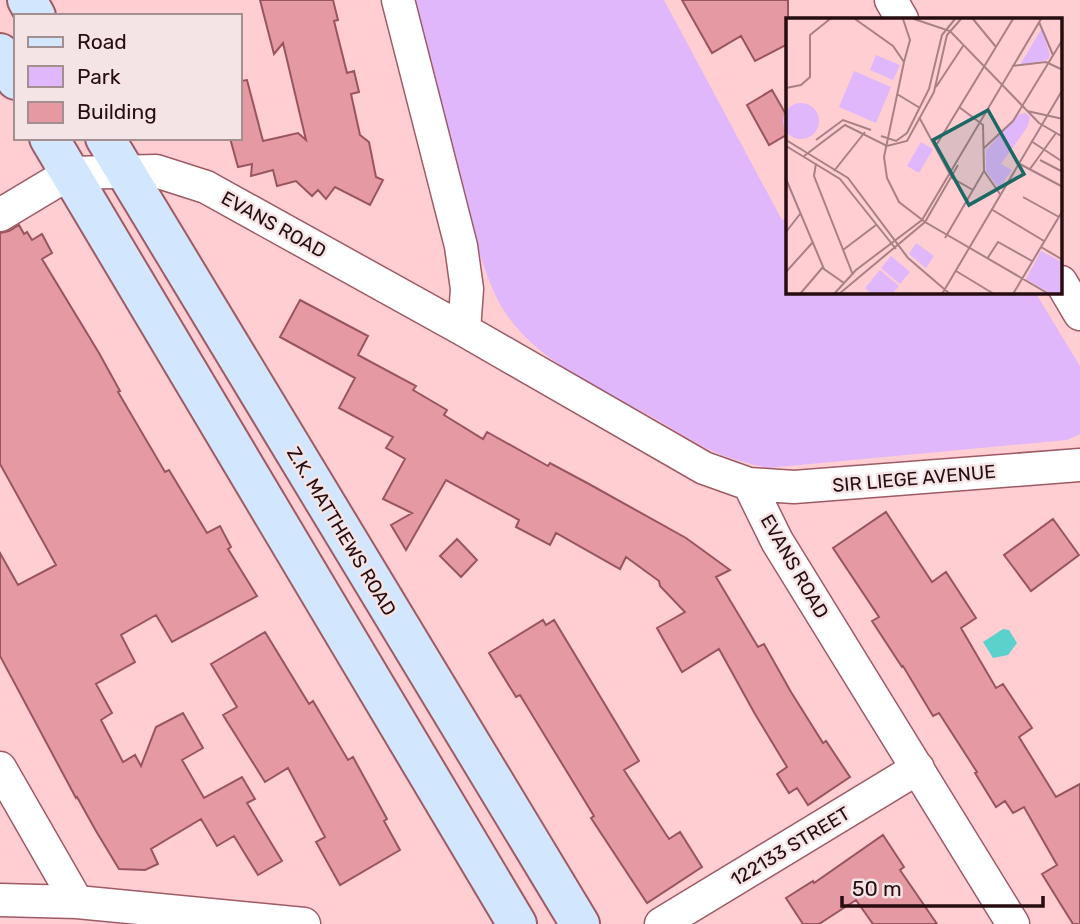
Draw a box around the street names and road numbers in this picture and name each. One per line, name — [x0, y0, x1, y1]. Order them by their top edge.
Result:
street label: EVANS ROAD — [217, 186, 330, 263]
street label: Z.K. MATTHEWS ROAD — [282, 443, 401, 620]
street label: SIR LIEGE AVENUE — [831, 460, 997, 497]
street label: EVANS ROAD — [756, 510, 834, 622]
street label: 122133 STREET — [726, 802, 854, 891]

